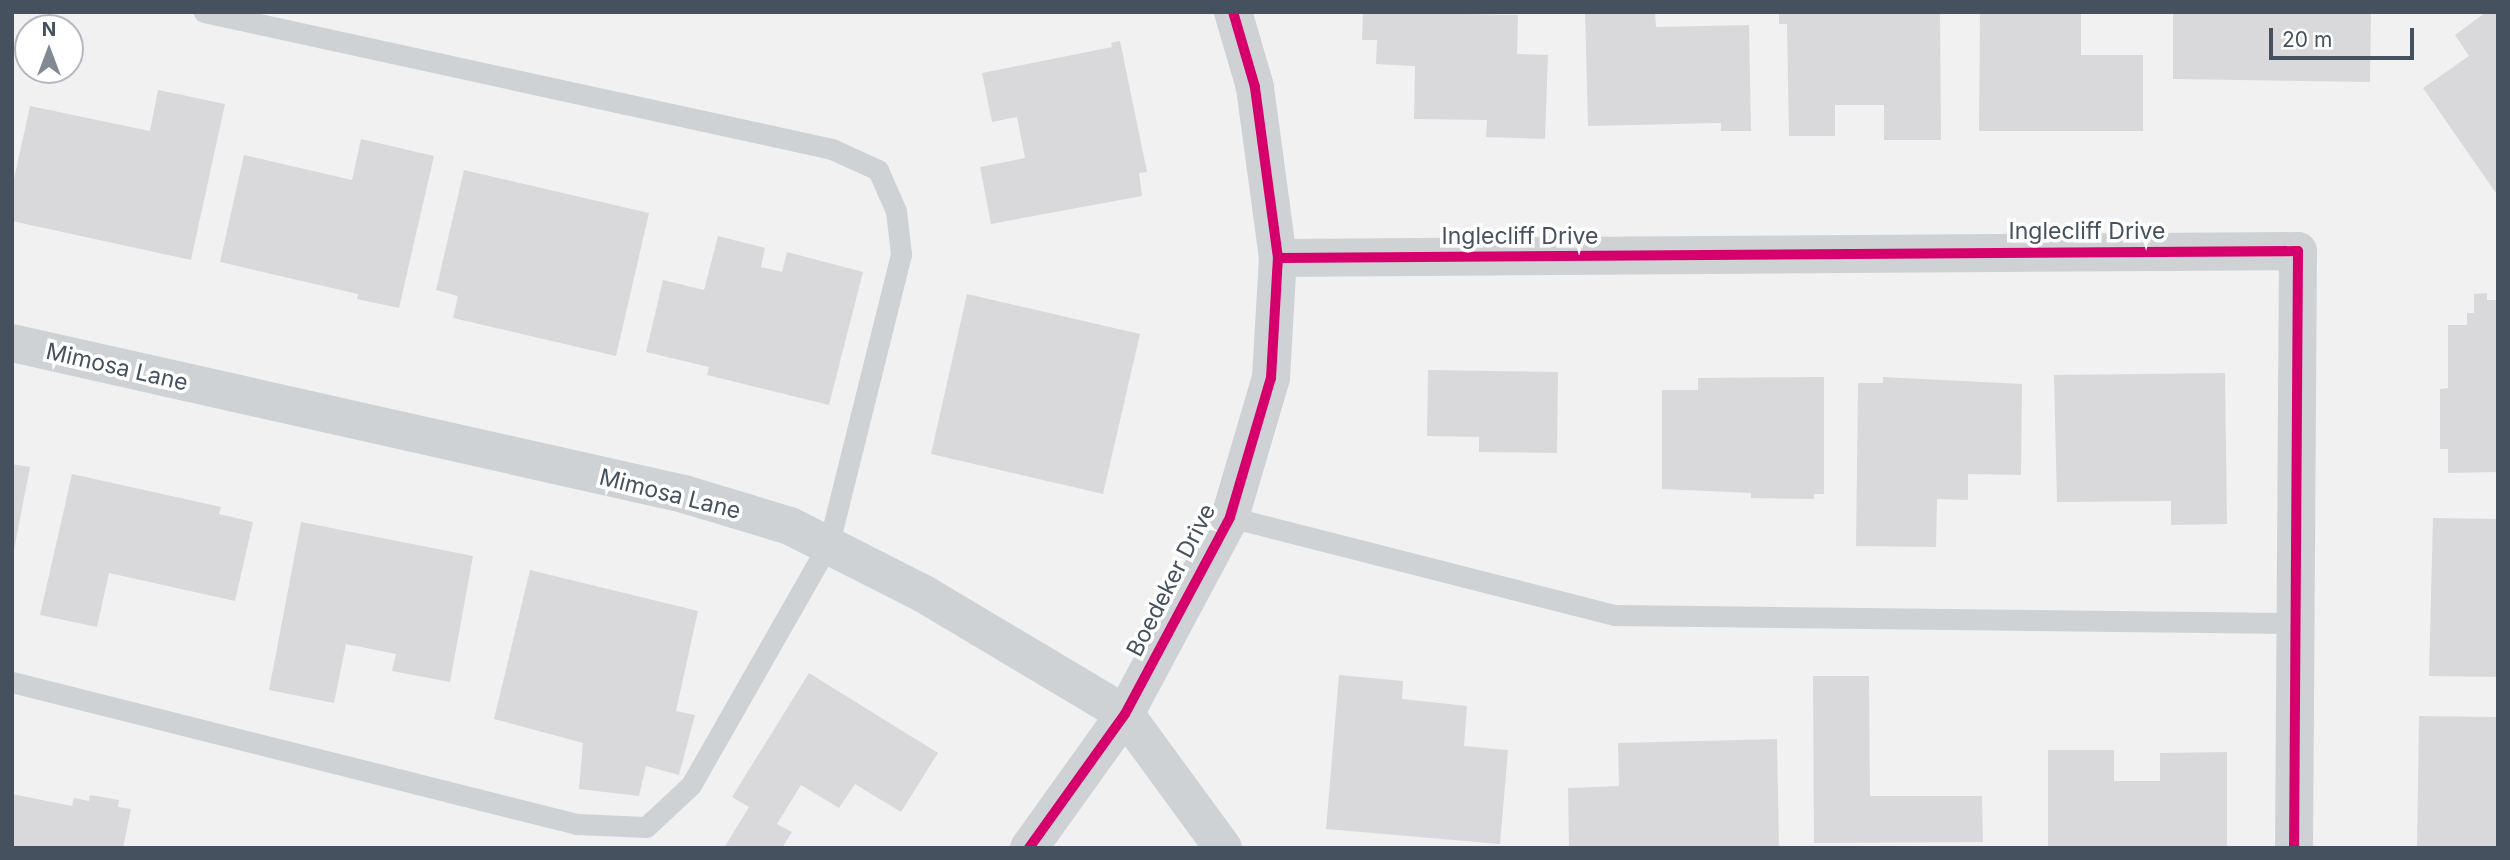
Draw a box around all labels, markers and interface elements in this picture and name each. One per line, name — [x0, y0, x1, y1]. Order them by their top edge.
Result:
north arrow — [14, 14, 84, 84]
scale bar — [2272, 14, 2417, 58]
text: N — [42, 18, 56, 41]
text: 20 m — [2282, 27, 2332, 52]
street label: Inglecliff Drive — [2009, 217, 2165, 245]
street label: Inglecliff Drive — [1442, 222, 1598, 250]
street label: Mimosa Lane — [43, 337, 191, 397]
street label: Mimosa Lane — [596, 463, 744, 525]
street label: Boedeker Drive — [1121, 499, 1221, 661]

